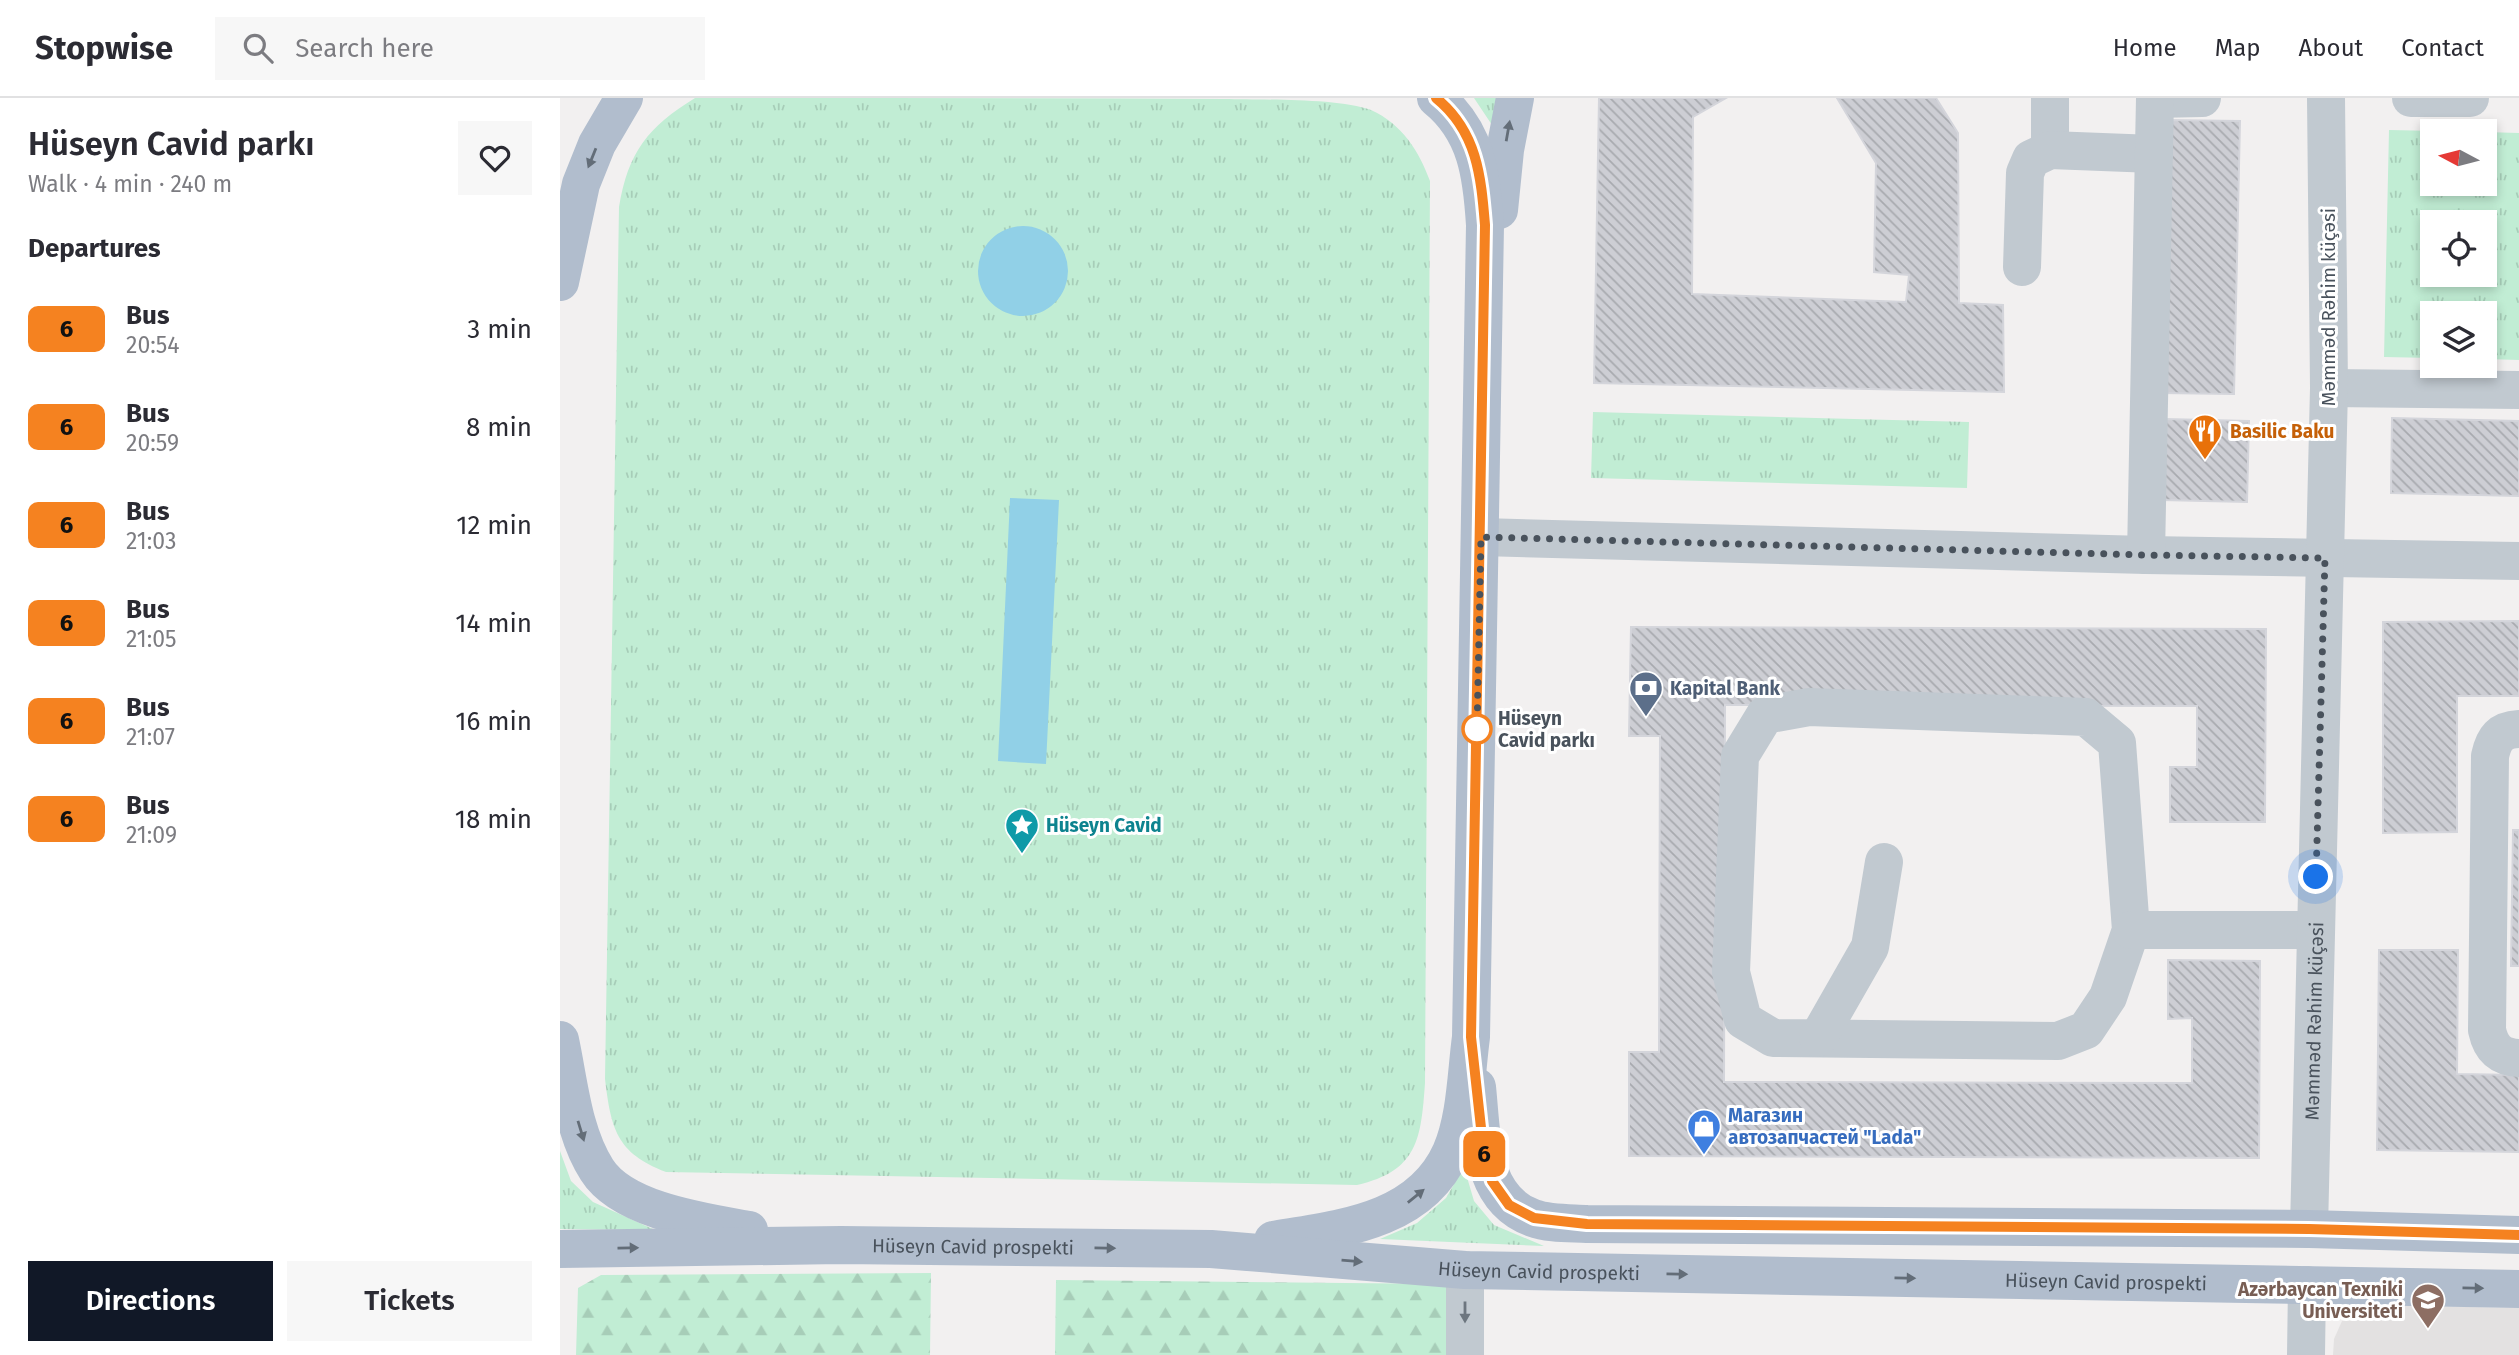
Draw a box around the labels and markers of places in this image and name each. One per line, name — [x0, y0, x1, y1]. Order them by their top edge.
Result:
restaurant icon: Basilic Baku — [2186, 412, 2224, 461]
place label: Basilic Baku — [2230, 420, 2334, 443]
bank icon: Kapital Bank — [1627, 669, 1665, 718]
place label: Kapital Bank — [1670, 677, 1781, 700]
place label: Hüseyn Cavid parkı — [1498, 707, 1595, 752]
marker: Hüseyn Cavid parkı — [1462, 714, 1492, 744]
place icon: Hüseyn Cavid — [1003, 806, 1041, 855]
place label: Hüseyn Cavid — [1046, 814, 1162, 837]
place label: Магазин автозапчастей "Lada" — [1728, 1104, 1921, 1149]
shop icon: Магазин автозапчастей "Lada" — [1685, 1107, 1723, 1156]
place label: Azərbaycan Texniki Universiteti — [2237, 1278, 2403, 1323]
school or university icon: Azərbaycan Texniki Universiteti — [2409, 1281, 2447, 1330]

